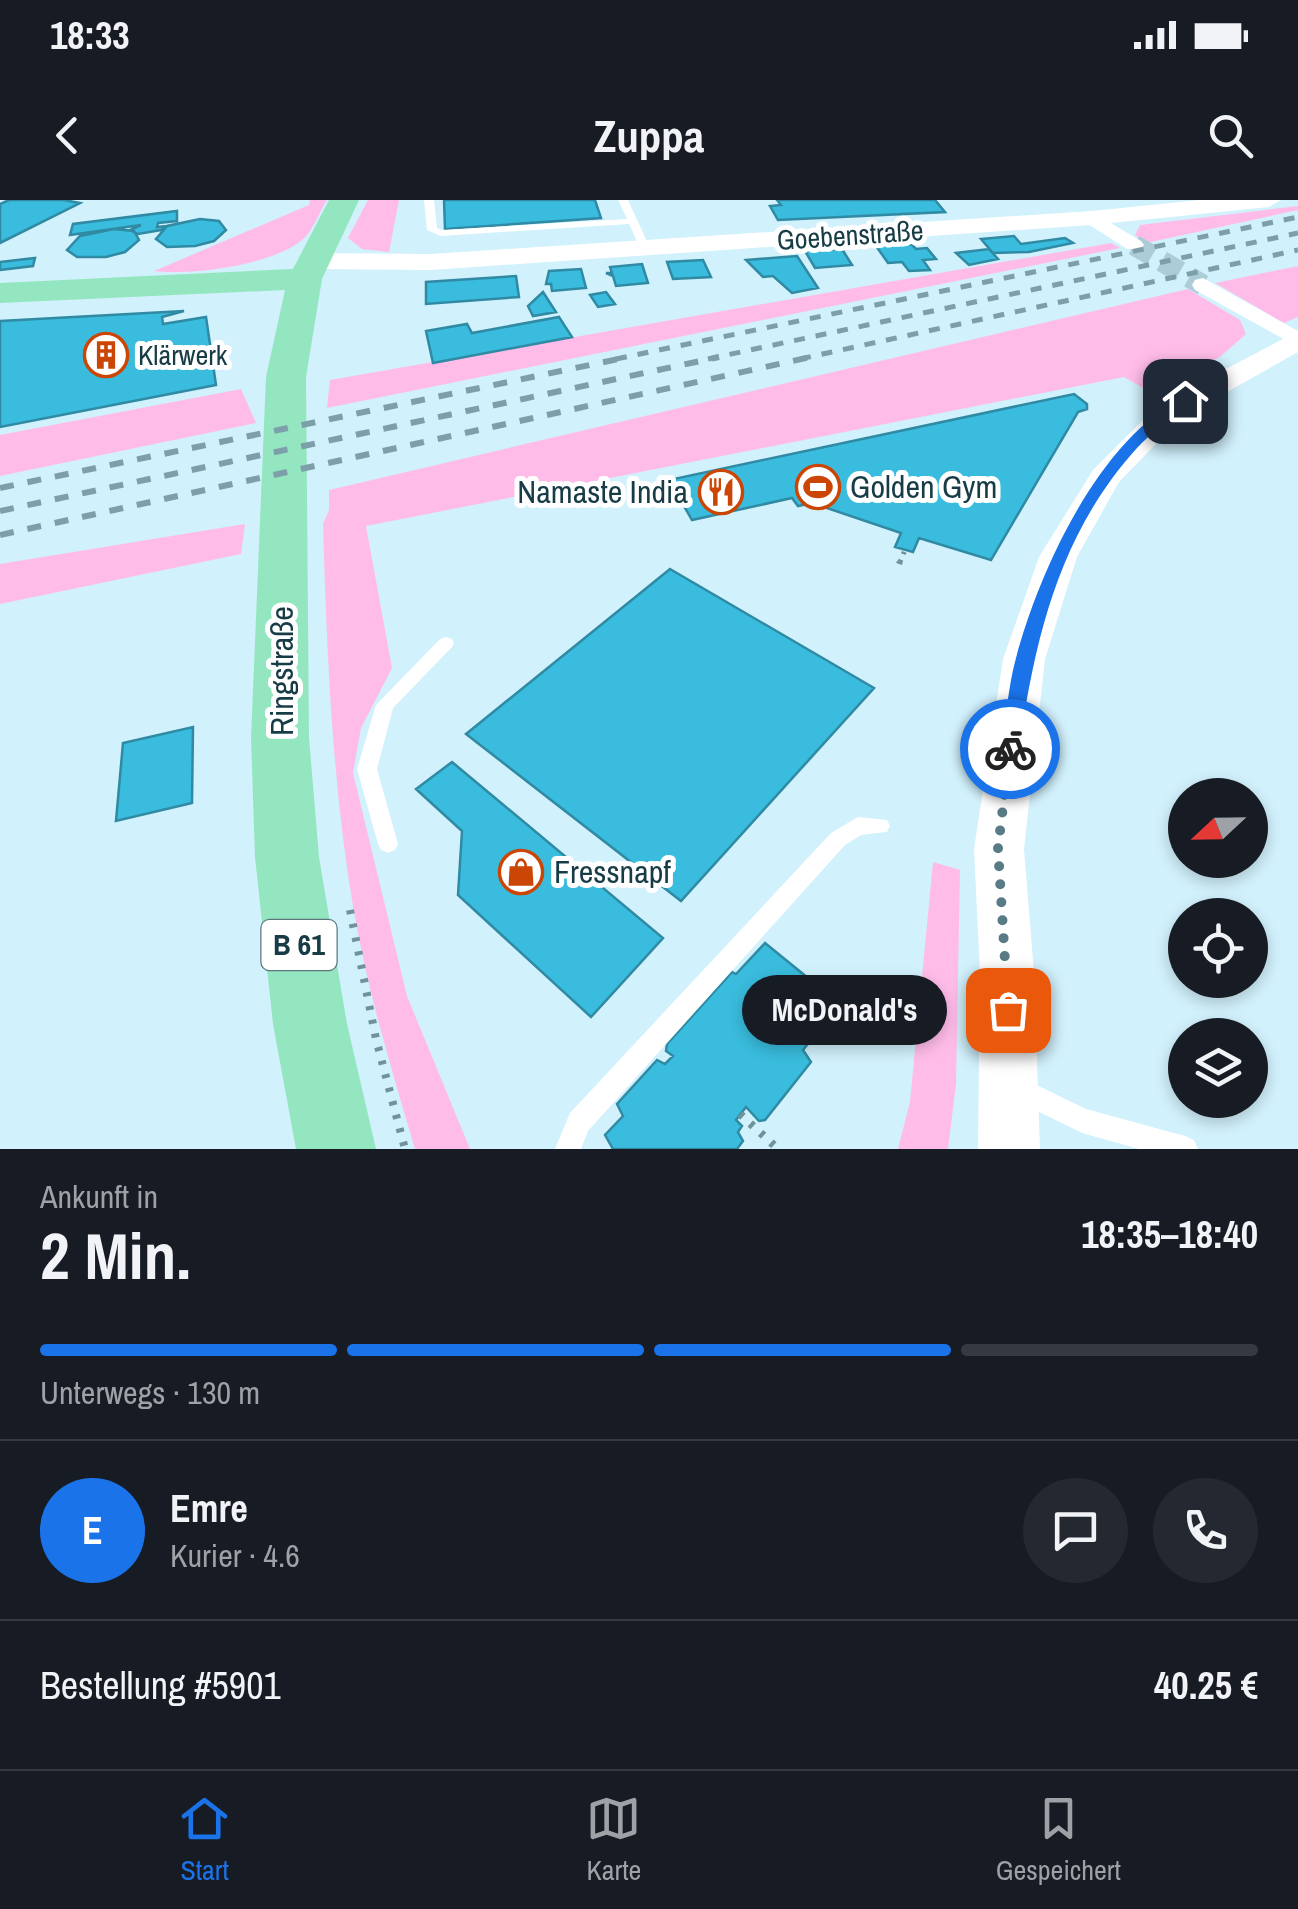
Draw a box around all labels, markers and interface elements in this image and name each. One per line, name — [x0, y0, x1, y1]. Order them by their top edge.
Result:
text: 18:33 — [50, 10, 130, 61]
text: Zuppa — [594, 105, 704, 166]
icon: back — [40, 108, 95, 163]
icon: search — [1203, 108, 1258, 163]
street label: Goebenstraße — [775, 211, 925, 259]
building icon: Klärwerk — [83, 332, 129, 378]
place label: Klärwerk — [138, 336, 228, 374]
pin — [1143, 359, 1228, 444]
icon: home — [1158, 374, 1213, 429]
sports icon: Golden Gym — [795, 464, 841, 510]
place label: Golden Gym — [850, 465, 997, 508]
restaurant icon: Namaste India — [698, 469, 744, 515]
place label: Namaste India — [517, 470, 688, 513]
street label: Ringstraße — [260, 606, 303, 736]
courier — [960, 699, 1060, 799]
icon: bike — [983, 722, 1038, 777]
north arrow — [1168, 778, 1268, 878]
map controls — [1168, 778, 1268, 1118]
shop icon: Fressnapf — [498, 849, 544, 895]
place label: Fressnapf — [554, 850, 671, 893]
button: locate — [1168, 898, 1268, 998]
road number: B 61 — [262, 920, 336, 970]
pin — [966, 968, 1051, 1053]
callout: McDonald's — [743, 975, 948, 1045]
icon: bag — [981, 983, 1036, 1038]
text: McDonald's — [771, 988, 918, 1031]
button: layers — [1168, 1018, 1268, 1118]
text: Ankunft in — [40, 1175, 158, 1218]
text: 18:35–18:40 — [1081, 1209, 1258, 1260]
text: 2 Min. — [40, 1212, 191, 1299]
text: Unterwegs · 130 m — [40, 1371, 260, 1414]
button: chat — [1023, 1478, 1128, 1583]
button: phone — [1153, 1478, 1258, 1583]
text: Emre — [170, 1483, 248, 1534]
text: E — [82, 1505, 103, 1556]
text: Kurier · 4.6 — [170, 1534, 300, 1577]
text: Bestellung #5901 — [40, 1660, 281, 1711]
text: 40.25 € — [1154, 1660, 1258, 1711]
tab: Start — [177, 1791, 232, 1889]
tab: Karte — [586, 1791, 641, 1889]
tab: Gespeichert — [996, 1791, 1121, 1889]

